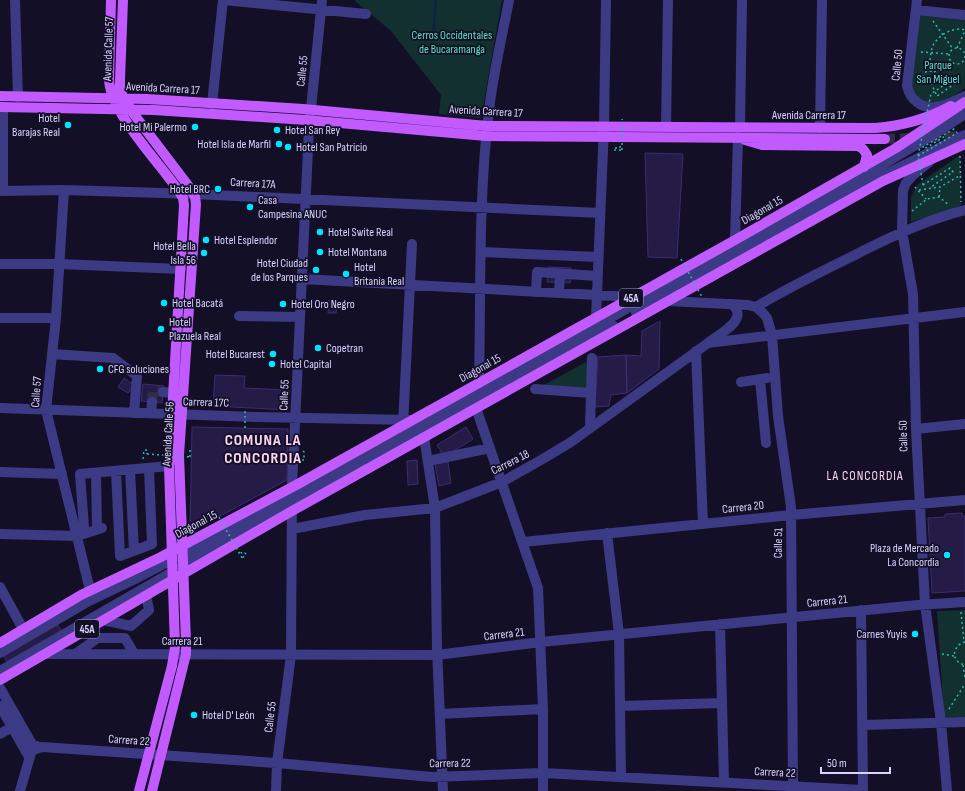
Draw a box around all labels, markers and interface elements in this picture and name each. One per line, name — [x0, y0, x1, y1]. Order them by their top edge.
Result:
street label: Avenida Calle 57 — [100, 16, 117, 82]
park label: Cerros Occidentales de Bucaramanga — [412, 28, 492, 57]
street label: Calle 50 — [888, 49, 907, 82]
street label: Calle 55 — [293, 55, 312, 87]
park label: Parque San Miguel — [916, 58, 960, 87]
street label: Avenida Carrera 17 — [125, 79, 200, 98]
street label: Avenida Carrera 17 — [448, 102, 523, 121]
street label: Avenida Carrera 17 — [771, 108, 846, 123]
place label: Hotel Barajas Real — [12, 111, 60, 140]
marker: Hotel Barajas Real — [63, 120, 73, 130]
place label: Hotel Mi Palermo — [119, 120, 187, 135]
marker: Hotel Mi Palermo — [190, 122, 200, 132]
place label: Hotel San Rey — [285, 123, 341, 138]
marker: Hotel San Rey — [272, 125, 282, 135]
place label: Hotel Isla de Marfil — [197, 137, 271, 152]
marker: Hotel Isla de Marfil — [274, 139, 284, 149]
place label: Hotel San Patricio — [296, 140, 367, 155]
marker: Hotel San Patricio — [283, 142, 293, 152]
street label: Carrera 17A — [230, 175, 277, 192]
place label: Hotel BRC — [170, 182, 210, 197]
marker: Hotel BRC — [213, 184, 223, 194]
street label: Diagonal 15 — [739, 192, 786, 228]
place label: Casa Campesina ANUC — [258, 193, 327, 222]
marker: Casa Campesina ANUC — [245, 202, 255, 212]
place label: Hotel Swite Real — [328, 225, 393, 240]
marker: Hotel Swite Real — [315, 227, 325, 237]
place label: Hotel Esplendor — [214, 233, 278, 248]
marker: Hotel Esplendor — [201, 235, 211, 245]
place label: Hotel Bella Isla 56 — [153, 239, 196, 268]
place label: Hotel Montana — [328, 245, 387, 260]
marker: Hotel Montana — [315, 247, 325, 257]
marker: Hotel Bella Isla 56 — [199, 248, 209, 258]
place label: Hotel Ciudad de los Parques — [251, 256, 308, 285]
place label: Hotel Britania Real — [354, 260, 404, 289]
marker: Hotel Ciudad de los Parques — [311, 265, 321, 275]
marker: Hotel Britania Real — [341, 269, 351, 279]
road number: 45A — [619, 289, 643, 307]
place label: Hotel Bacatá — [172, 296, 223, 311]
place label: Hotel Oro Negro — [291, 297, 355, 312]
marker: Hotel Bacatá — [159, 298, 169, 308]
marker: Hotel Oro Negro — [278, 299, 288, 309]
place label: Hotel Plazuela Real — [169, 315, 221, 344]
marker: Hotel Plazuela Real — [156, 324, 166, 334]
place label: Copetran — [326, 341, 363, 356]
marker: Copetran — [313, 343, 323, 353]
place label: Hotel Bucarest — [206, 347, 265, 362]
marker: Hotel Bucarest — [268, 349, 278, 359]
street label: Diagonal 15 — [457, 351, 504, 386]
place label: Hotel Capital — [280, 357, 332, 372]
marker: Hotel Capital — [267, 359, 277, 369]
place label: CFG soluciones — [108, 362, 169, 377]
marker: CFG soluciones — [95, 364, 105, 374]
street label: Calle 57 — [28, 376, 45, 408]
street label: Calle 55 — [276, 379, 293, 411]
street label: Carrera 17C — [183, 394, 230, 411]
street label: Avenida Calle 56 — [159, 401, 178, 468]
street label: Calle 50 — [895, 420, 912, 452]
district label: COMUNA LA CONCORDIA — [224, 431, 302, 468]
street label: Carrera 18 — [489, 446, 532, 478]
district label: LA CONCORDIA — [826, 468, 904, 484]
street label: Carrera 20 — [721, 498, 765, 517]
street label: Diagonal 15 — [173, 507, 220, 542]
street label: Calle 51 — [771, 527, 786, 558]
place label: Plaza de Mercado La Concordia — [870, 541, 939, 570]
marker: Plaza de Mercado La Concordia — [942, 550, 952, 560]
street label: Carrera 21 — [806, 592, 849, 611]
road number: 45A — [75, 620, 99, 638]
street label: Carrera 21 — [483, 624, 526, 644]
place label: Carnes Yuyis — [856, 627, 907, 642]
marker: Carnes Yuyis — [910, 629, 920, 639]
street label: Carrera 21 — [162, 634, 203, 649]
street label: Calle 55 — [261, 701, 280, 733]
place label: Hotel D' León — [202, 708, 255, 723]
marker: Hotel D' León — [189, 710, 199, 720]
street label: Carrera 22 — [108, 732, 150, 749]
scale bar — [821, 749, 890, 775]
street label: Carrera 22 — [429, 756, 471, 771]
text: 50 m — [827, 756, 847, 771]
street label: Carrera 22 — [754, 764, 796, 781]

